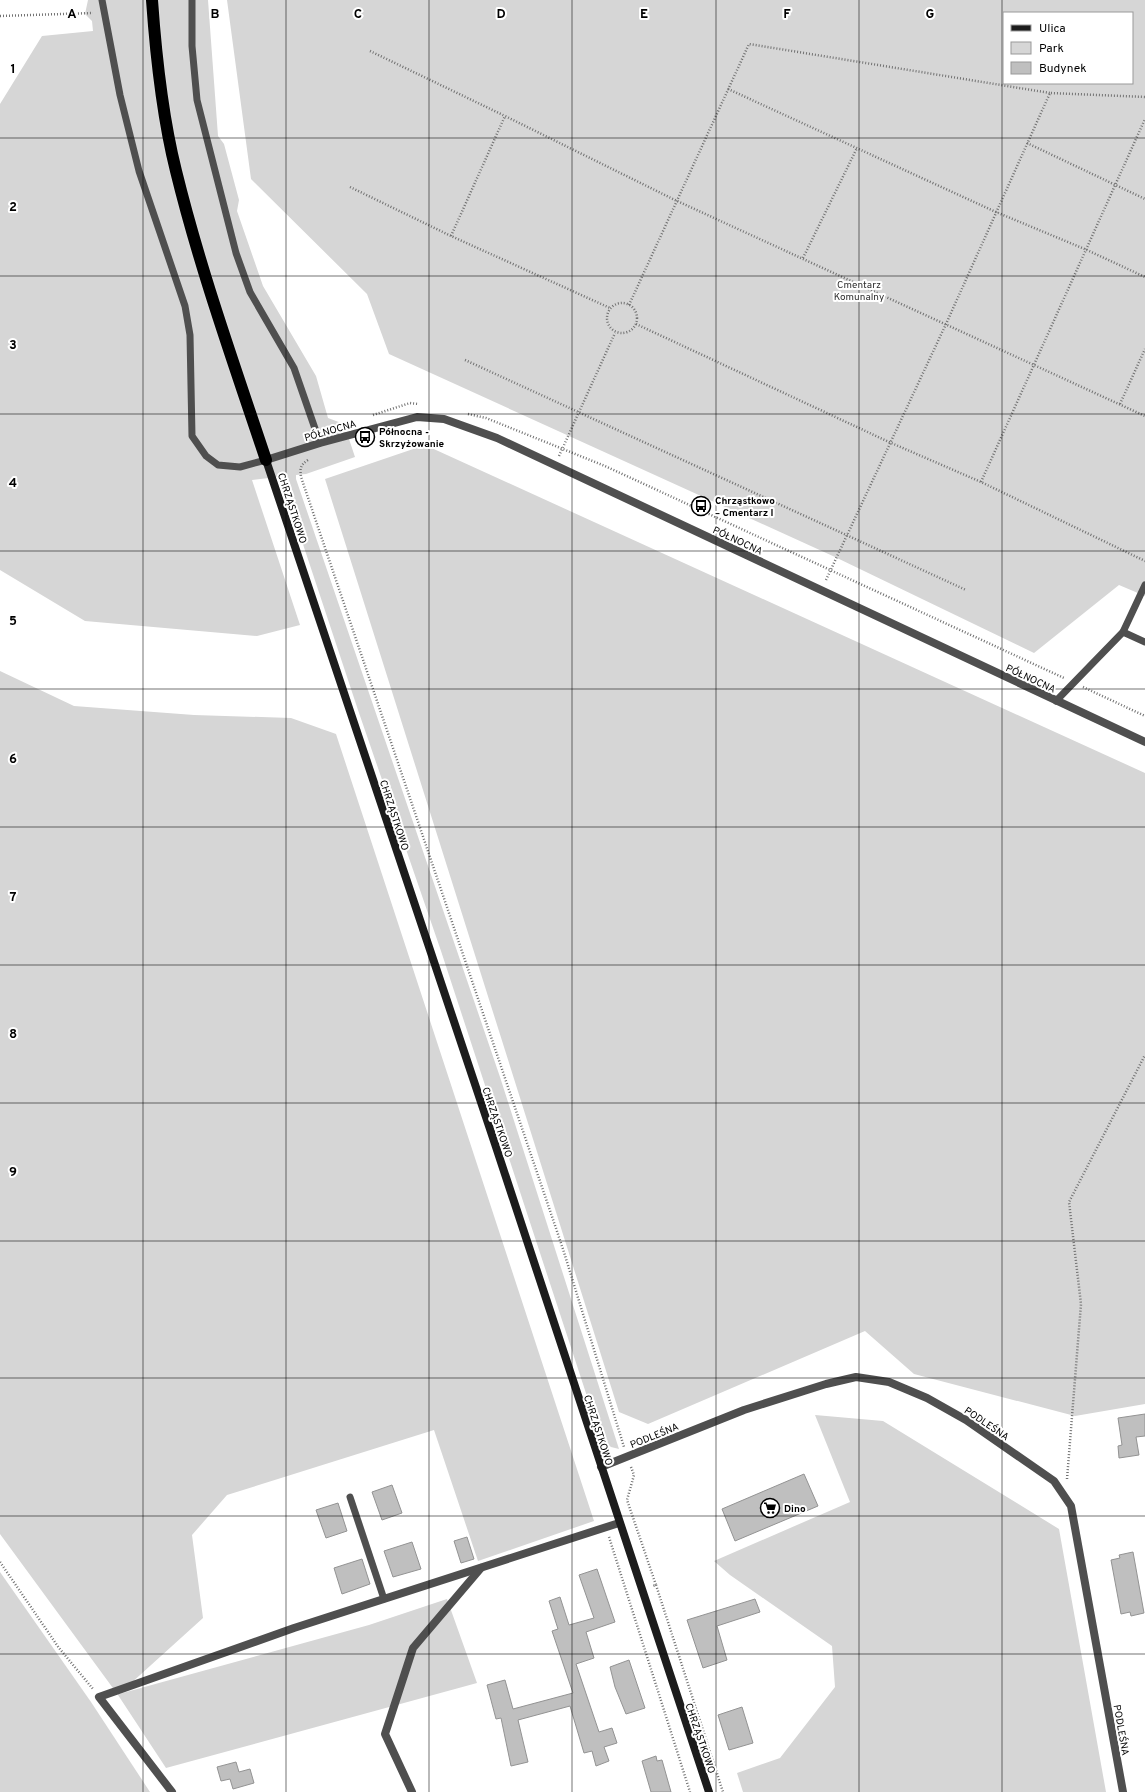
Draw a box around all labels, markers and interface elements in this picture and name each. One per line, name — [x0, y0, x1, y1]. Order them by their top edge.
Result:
text: A — [67, 7, 77, 23]
text: B — [211, 7, 220, 23]
text: C — [354, 7, 362, 23]
text: D — [496, 7, 506, 23]
text: E — [640, 7, 648, 23]
text: F — [783, 7, 791, 23]
text: G — [926, 7, 935, 23]
legend — [1003, 12, 1133, 84]
text: Ulica — [1039, 21, 1066, 37]
text: Park — [1039, 41, 1064, 57]
text: Budynek — [1039, 61, 1087, 77]
text: 1 — [10, 62, 16, 78]
text: 2 — [9, 200, 17, 216]
park label: Cmentarz Komunalny — [834, 279, 884, 304]
text: 3 — [9, 338, 17, 354]
street label: PÓŁNOCNA — [303, 418, 358, 445]
bus stop icon: Północna - Skrzyżowanie — [354, 426, 376, 448]
place label: Północna - Skrzyżowanie — [379, 426, 445, 451]
street label: CHRZĄSTKOWO — [274, 472, 309, 545]
text: 4 — [9, 476, 17, 492]
bus stop icon: Chrząstkowo – Cmentarz I — [690, 495, 712, 517]
place label: Chrząstkowo – Cmentarz I — [715, 495, 775, 520]
street label: PÓŁNOCNA — [710, 524, 765, 559]
text: 5 — [9, 614, 17, 630]
street label: PÓŁNOCNA — [1003, 662, 1058, 697]
text: 6 — [9, 752, 17, 768]
street label: CHRZĄSTKOWO — [376, 779, 411, 852]
text: 7 — [10, 890, 17, 906]
text: 8 — [9, 1027, 17, 1043]
street label: CHRZĄSTKOWO — [478, 1086, 515, 1159]
text: 9 — [9, 1165, 17, 1181]
street label: CHRZĄSTKOWO — [580, 1394, 615, 1467]
street label: PODLEŚNA — [961, 1404, 1011, 1444]
street label: PODLEŚNA — [628, 1421, 681, 1452]
supermarket icon: Dino — [759, 1497, 781, 1519]
place label: Dino — [784, 1503, 806, 1516]
street label: CHRZĄSTKOWO — [681, 1702, 718, 1775]
street label: PODLEŚNA — [1110, 1704, 1131, 1757]

